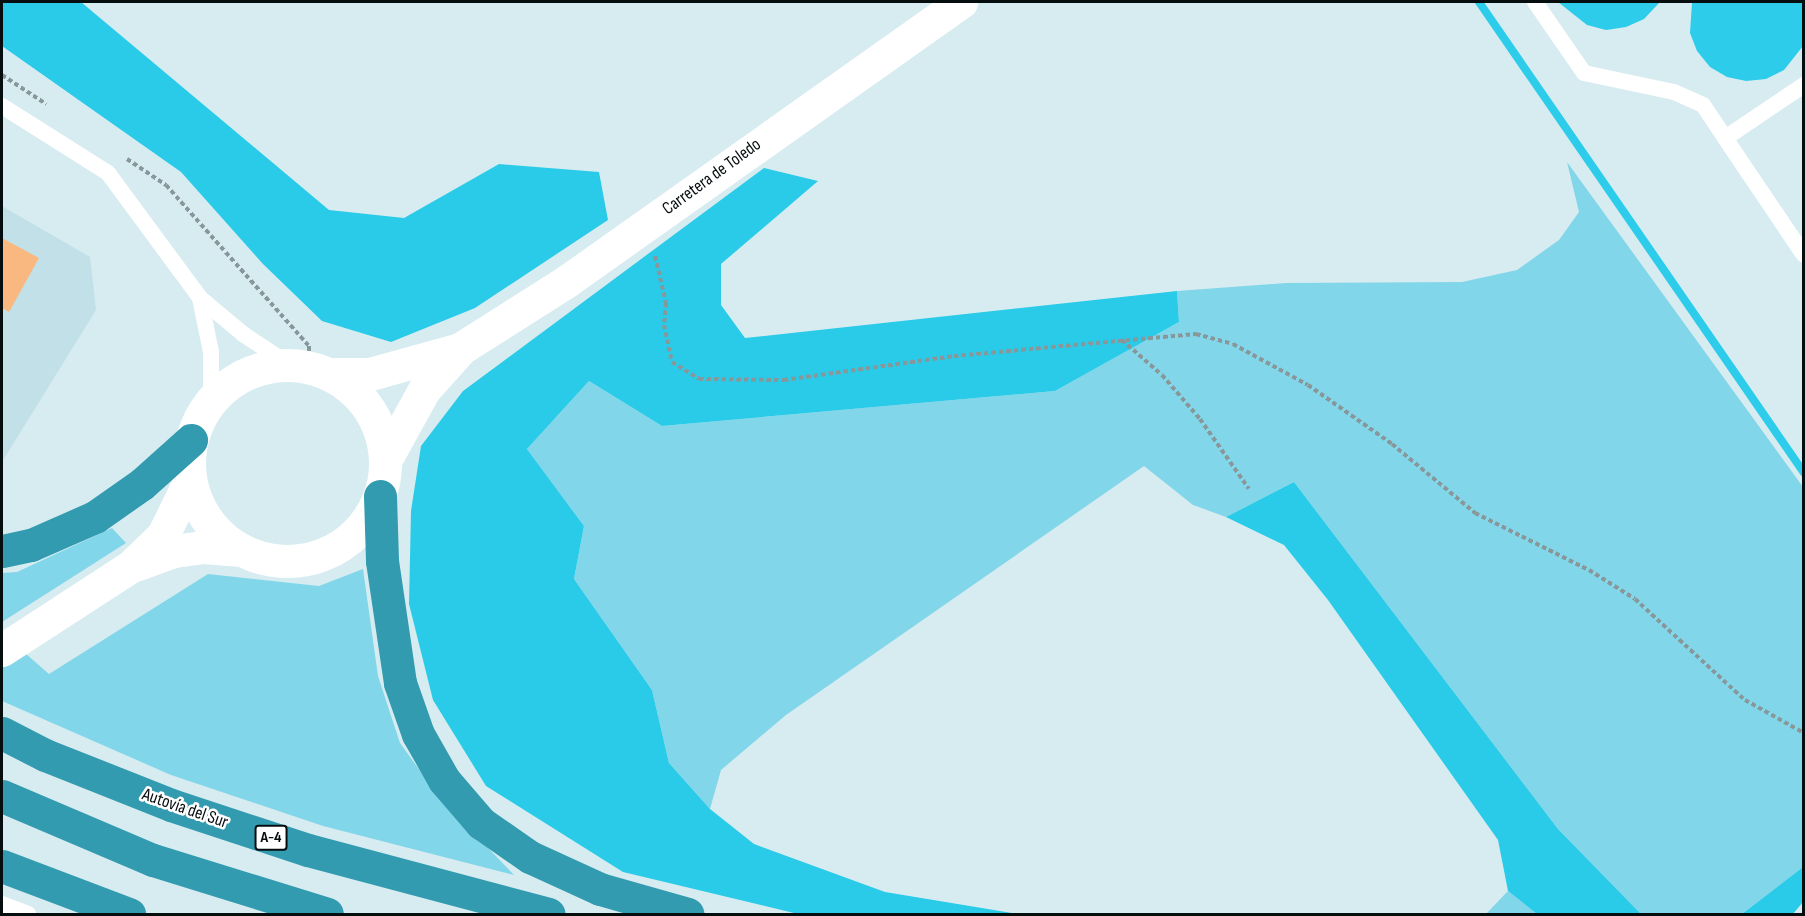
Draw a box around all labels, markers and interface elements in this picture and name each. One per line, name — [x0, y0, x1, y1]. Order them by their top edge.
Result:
street label: Carretera de Toledo — [658, 134, 766, 220]
street label: Autovía del Sur — [139, 784, 231, 834]
road number: A-4 — [254, 825, 288, 851]

